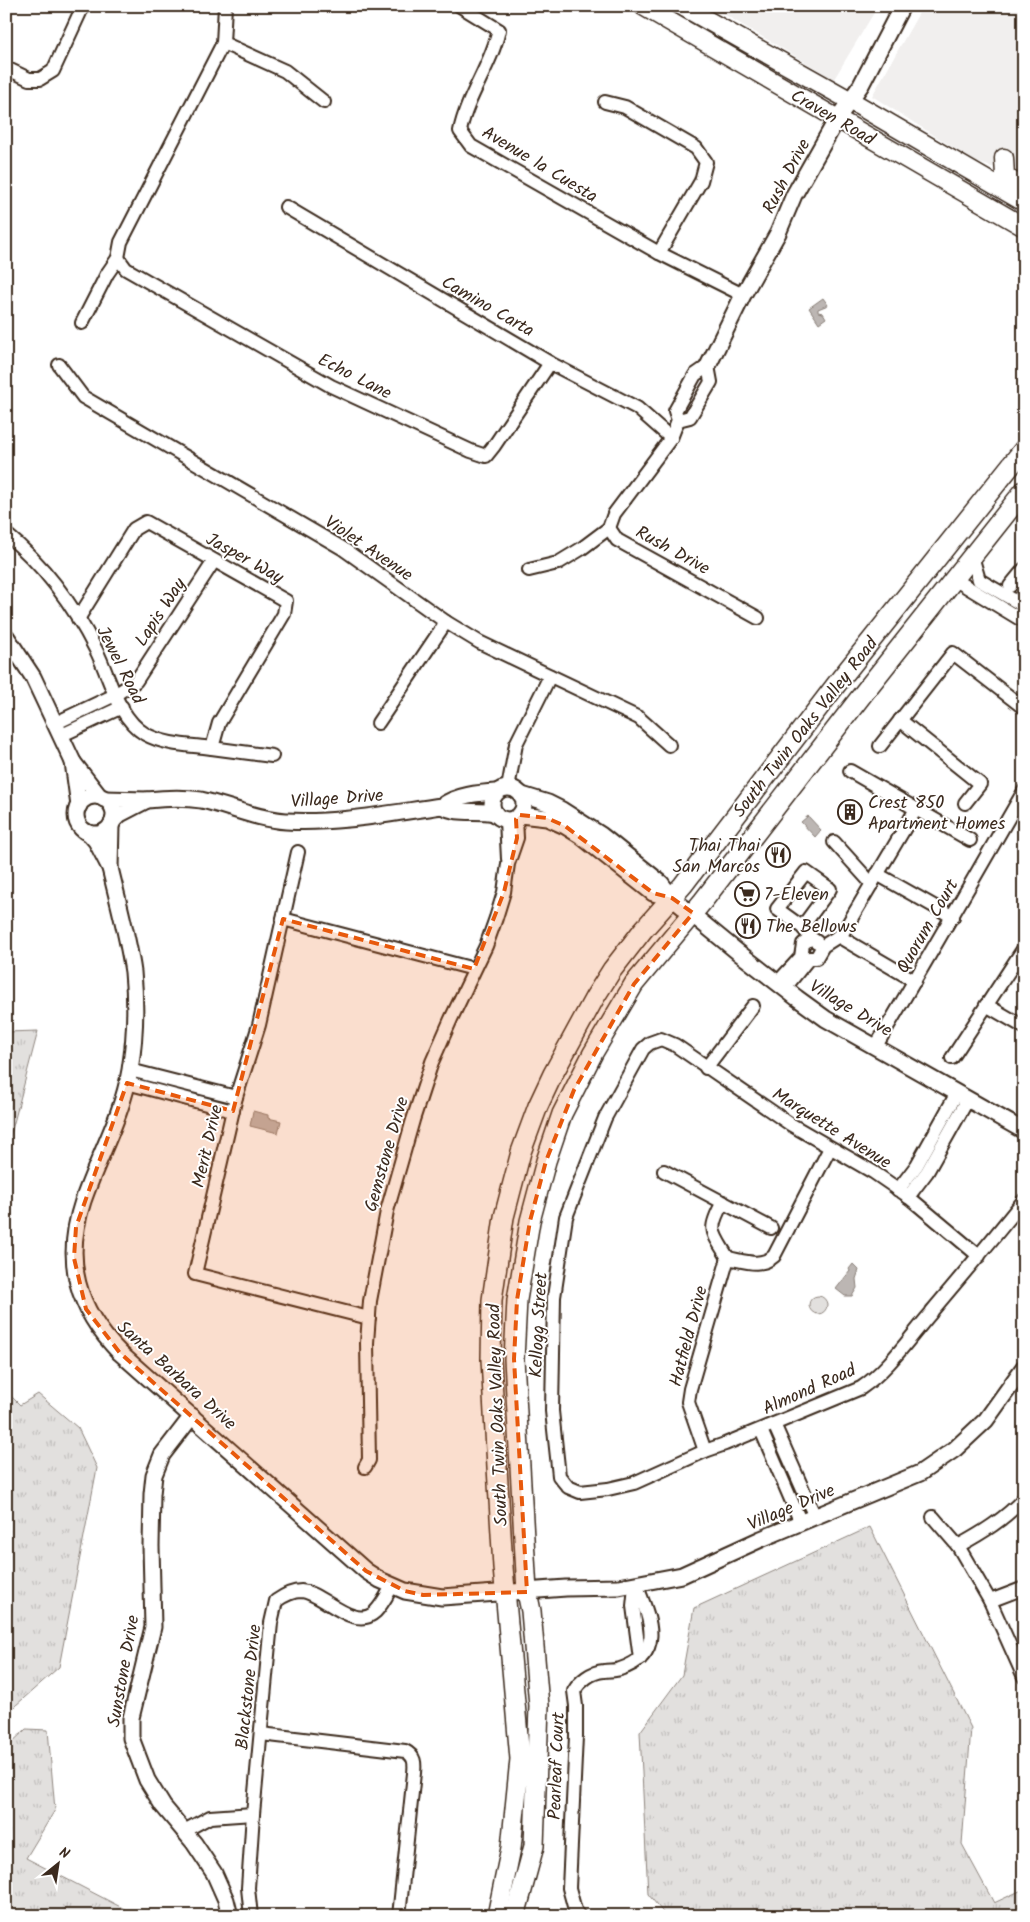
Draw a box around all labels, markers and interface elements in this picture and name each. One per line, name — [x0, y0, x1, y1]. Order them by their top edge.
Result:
street label: Craven Road — [784, 82, 881, 155]
street label: Avenue la Cuesta — [476, 119, 603, 211]
street label: Rush Drive — [755, 134, 819, 219]
street label: Camino Carta — [435, 269, 539, 346]
street label: Echo Lane — [312, 346, 396, 408]
street label: Violet Avenue — [318, 509, 418, 590]
street label: Rush Drive — [630, 519, 715, 584]
street label: Jasper Way — [200, 526, 289, 593]
street label: Lapis Way — [128, 572, 195, 653]
street label: Jewel Road — [88, 621, 152, 711]
street label: South Twin Oaks Valley Road — [726, 631, 887, 825]
street label: Village Drive — [290, 782, 384, 817]
place label: Crest 850 Apartment Homes — [868, 789, 1006, 839]
building icon: Crest 850 Apartment Homes — [837, 799, 863, 825]
place label: Thai Thai San Marcos — [673, 832, 761, 882]
restaurant icon: Thai Thai San Marcos — [765, 842, 791, 868]
street label: Quorum Court — [889, 873, 968, 979]
supermarket icon: 7-Eleven — [734, 881, 760, 907]
place label: 7-Eleven — [764, 881, 829, 910]
restaurant icon: The Bellows — [735, 913, 761, 939]
place label: The Bellows — [766, 913, 857, 942]
street label: Village Drive — [803, 973, 897, 1046]
street label: Marquette Avenue — [766, 1081, 897, 1178]
street label: Gemstone Drive — [357, 1093, 418, 1215]
street label: Merit Drive — [185, 1102, 232, 1191]
street label: Kellogg Street — [522, 1271, 557, 1379]
street label: Hatfield Drive — [662, 1283, 717, 1390]
street label: South Twin Oaks Valley Road — [480, 1302, 517, 1527]
street label: Santa Barbara Drive — [109, 1314, 243, 1438]
street label: Almond Road — [758, 1356, 862, 1424]
street label: Village Drive — [743, 1477, 840, 1540]
street label: Sunstone Drive — [100, 1613, 149, 1729]
street label: Blackstone Drive — [228, 1623, 270, 1751]
street label: Pearleaf Court — [541, 1711, 574, 1820]
north arrow — [32, 1840, 82, 1890]
text: N — [55, 1842, 73, 1865]

